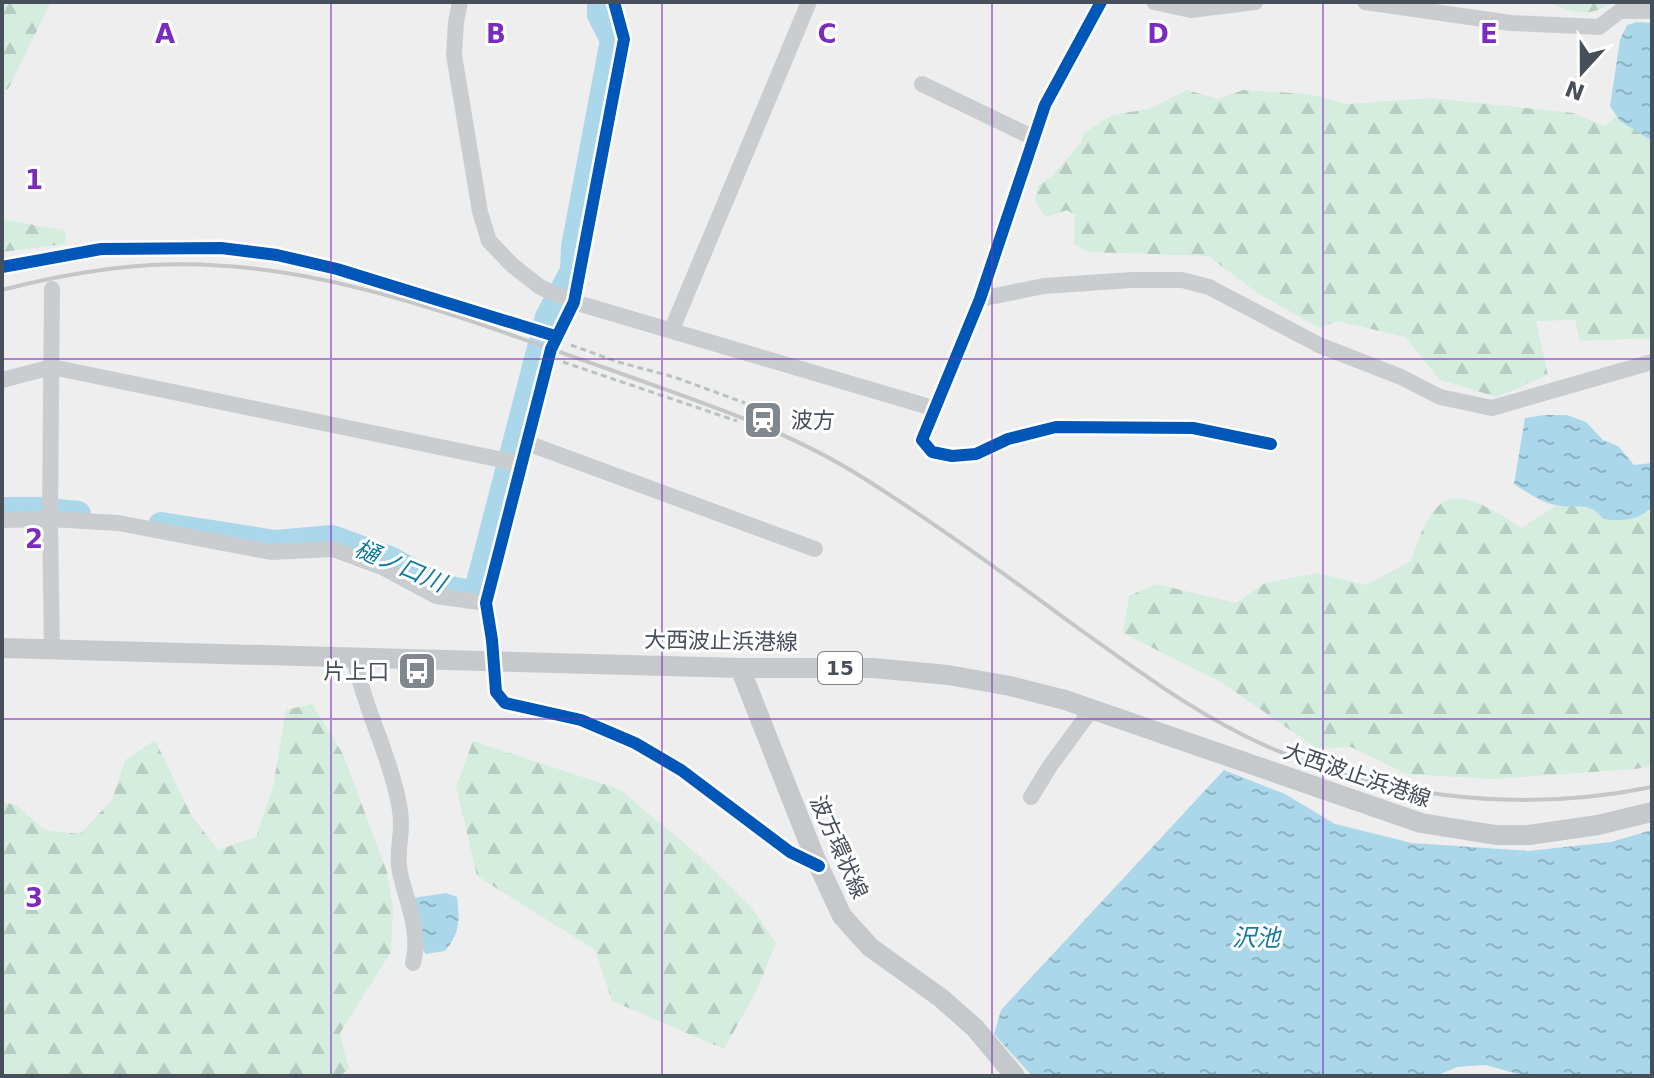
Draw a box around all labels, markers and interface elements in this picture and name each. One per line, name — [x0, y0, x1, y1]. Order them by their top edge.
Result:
text: A — [155, 19, 175, 49]
text: B — [486, 19, 506, 49]
text: C — [817, 19, 837, 49]
text: D — [1147, 19, 1169, 49]
text: E — [1480, 19, 1498, 49]
north arrow — [1542, 32, 1622, 112]
text: N — [1562, 75, 1588, 105]
text: 1 — [25, 165, 43, 195]
station icon: 波方 — [742, 399, 784, 441]
place label: 波方 — [791, 408, 835, 433]
text: 2 — [25, 524, 43, 554]
water label: 樋ノ口川 — [350, 534, 452, 599]
street label: 大西波止浜港線 — [644, 627, 798, 655]
bus stop icon: 片上口 — [396, 650, 438, 692]
road number: 15 — [818, 652, 862, 684]
place label: 片上口 — [323, 659, 389, 684]
street label: 大西波止浜港線 — [1280, 738, 1434, 812]
street label: 波方環状線 — [805, 792, 873, 902]
text: 3 — [25, 883, 43, 913]
water label: 沢池 — [1232, 924, 1282, 952]

